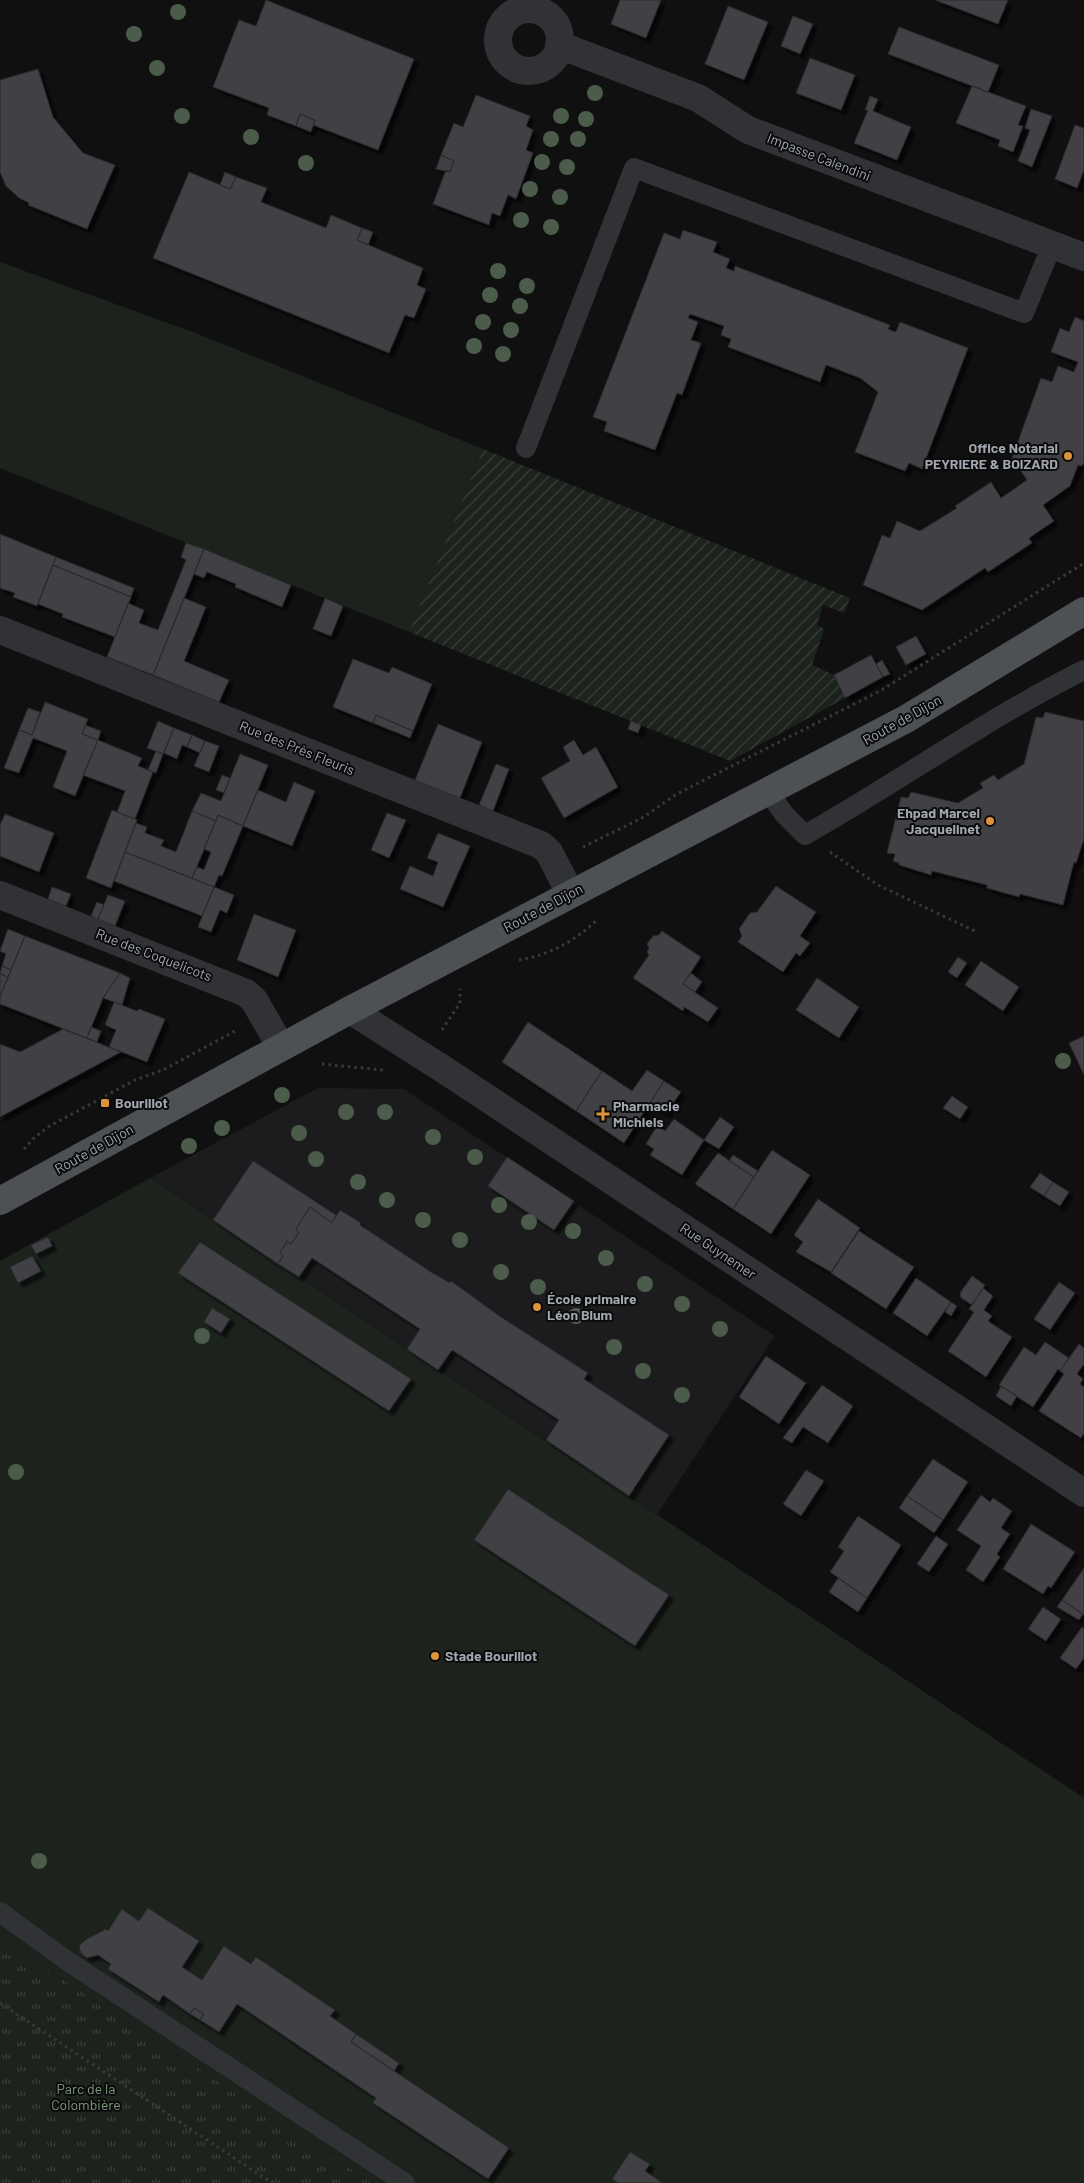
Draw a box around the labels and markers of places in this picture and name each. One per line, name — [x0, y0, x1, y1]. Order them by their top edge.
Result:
place label: Office Notarial PEYRIERE & BOIZARD — [925, 439, 1058, 472]
marker: Office Notarial PEYRIERE & BOIZARD — [1062, 450, 1074, 462]
place label: Ehpad Marcel Jacquelinet — [897, 804, 980, 837]
marker: Ehpad Marcel Jacquelinet — [984, 815, 996, 827]
place label: Bourillot — [115, 1094, 168, 1111]
marker: Bourillot — [99, 1097, 111, 1109]
place label: Pharmacie Michiels — [613, 1097, 680, 1130]
marker: Pharmacie Michiels — [597, 1108, 609, 1120]
place label: École primaire Léon Blum — [547, 1290, 637, 1323]
marker: École primaire Léon Blum — [531, 1301, 543, 1313]
place label: Stade Bourillot — [445, 1647, 537, 1664]
marker: Stade Bourillot — [429, 1650, 441, 1662]

